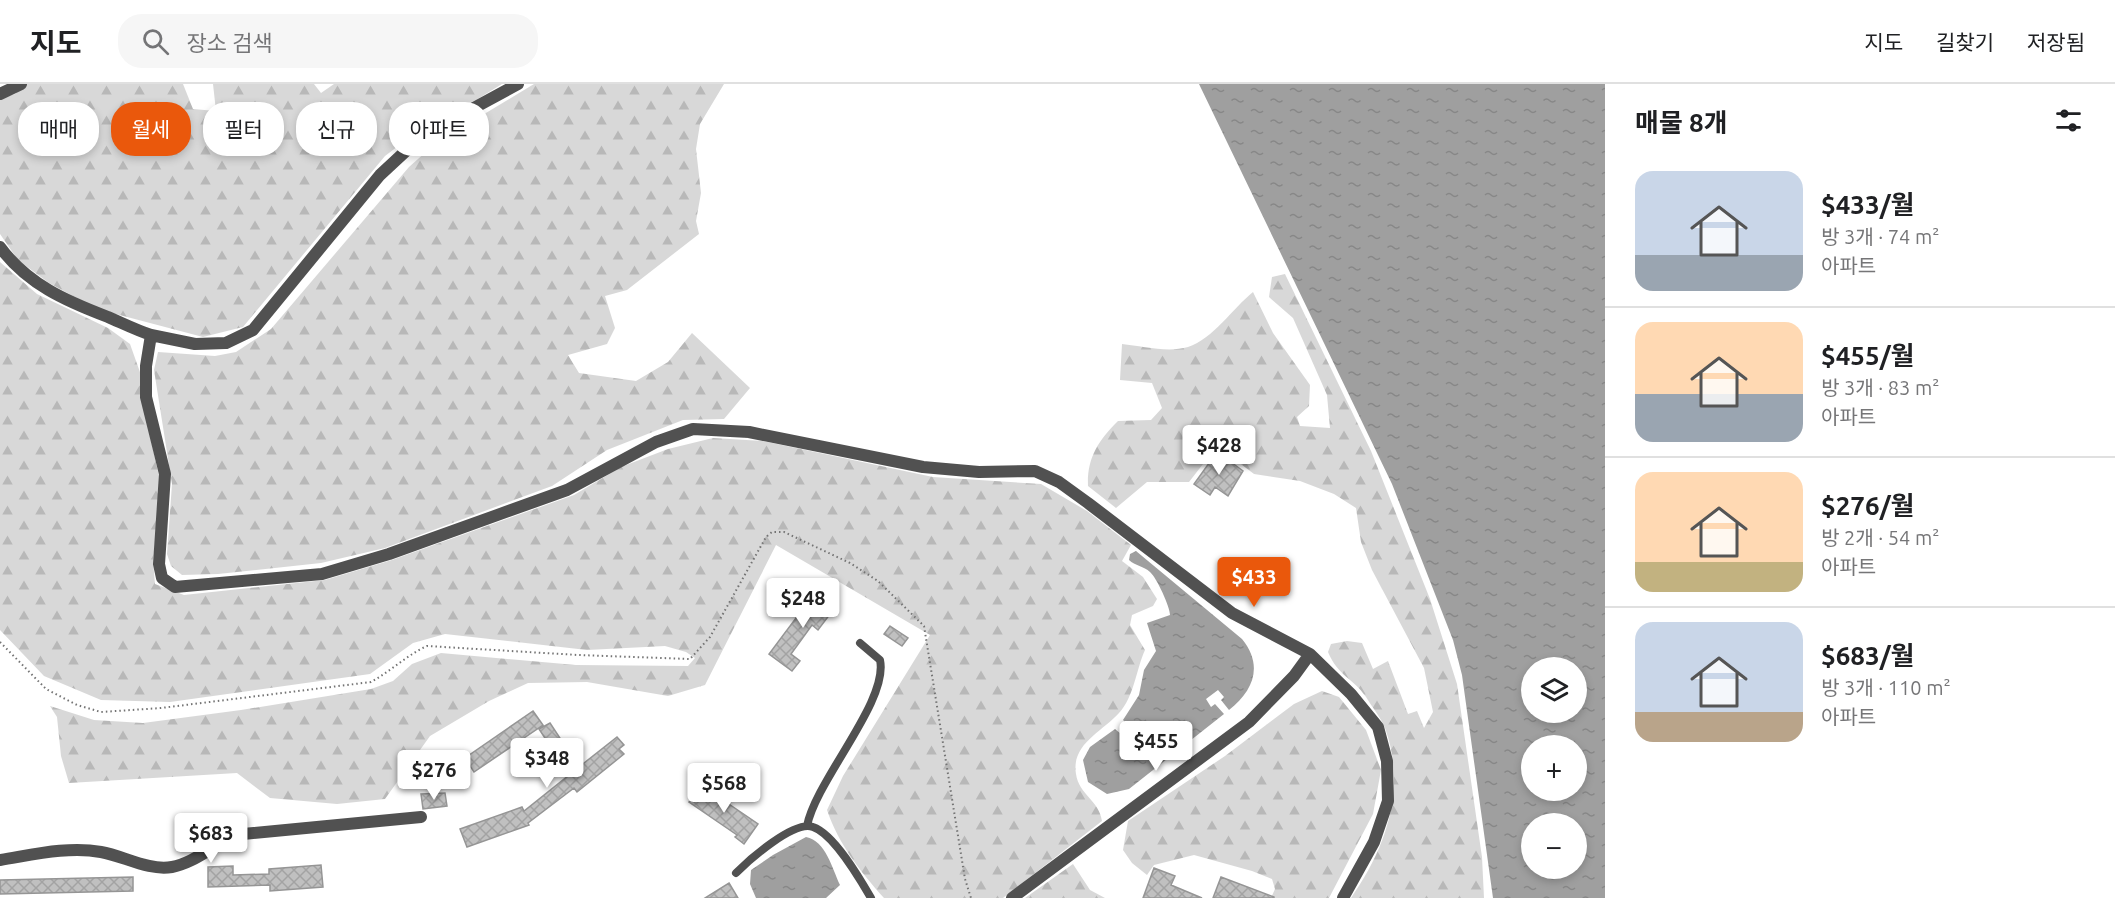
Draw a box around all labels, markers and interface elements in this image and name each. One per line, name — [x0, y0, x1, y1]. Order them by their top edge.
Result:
search box — [118, 14, 538, 68]
icon: search — [139, 25, 172, 58]
text: 지도 — [30, 27, 82, 58]
text: 장소 검색 — [187, 30, 273, 55]
text: 지도 — [1864, 30, 1903, 54]
text: 길찾기 — [1936, 30, 1994, 54]
text: 저장됨 — [2027, 30, 2085, 54]
chip: 매매 — [18, 102, 99, 156]
chip: 월세 — [111, 102, 191, 156]
chip: 필터 — [203, 102, 284, 156]
chip: 신규 — [296, 102, 377, 156]
chip: 아파트 — [389, 102, 489, 156]
icon: filters — [2052, 104, 2085, 137]
text: 매물 8개 — [1635, 108, 1728, 137]
text: $433/월 — [1821, 190, 1915, 219]
icon: home — [1683, 195, 1755, 267]
text: 방 3개 · 74 m² — [1821, 225, 1939, 248]
text: 아파트 — [1821, 254, 1876, 277]
text: $455/월 — [1821, 341, 1915, 370]
icon: home — [1683, 346, 1755, 418]
text: 방 3개 · 83 m² — [1821, 376, 1939, 399]
text: 아파트 — [1821, 405, 1876, 428]
pin: $428 — [1183, 425, 1255, 476]
text: $428 — [1196, 433, 1242, 456]
text: $276/월 — [1821, 491, 1915, 520]
icon: home — [1683, 496, 1755, 568]
text: 방 2개 · 54 m² — [1821, 526, 1939, 549]
text: 아파트 — [1821, 555, 1876, 578]
pin: $433 — [1218, 557, 1290, 608]
text: $433 — [1231, 565, 1277, 588]
pin: $248 — [767, 578, 839, 629]
text: $248 — [780, 586, 826, 609]
text: $683/월 — [1821, 641, 1915, 670]
icon: home — [1683, 646, 1755, 718]
map controls — [1521, 657, 1587, 879]
button: layers — [1521, 657, 1587, 723]
text: 방 3개 · 110 m² — [1821, 676, 1951, 699]
text: 아파트 — [1821, 705, 1876, 728]
pin: $455 — [1120, 721, 1192, 772]
text: $455 — [1133, 729, 1179, 752]
button: + — [1521, 735, 1587, 801]
pin: $348 — [511, 738, 583, 789]
text: $348 — [524, 746, 570, 769]
pin: $276 — [398, 750, 470, 801]
text: $276 — [411, 758, 457, 781]
pin: $568 — [688, 763, 760, 814]
text: $568 — [701, 771, 747, 794]
pin: $683 — [175, 813, 247, 864]
button: − — [1521, 813, 1587, 879]
text: $683 — [188, 821, 234, 844]

